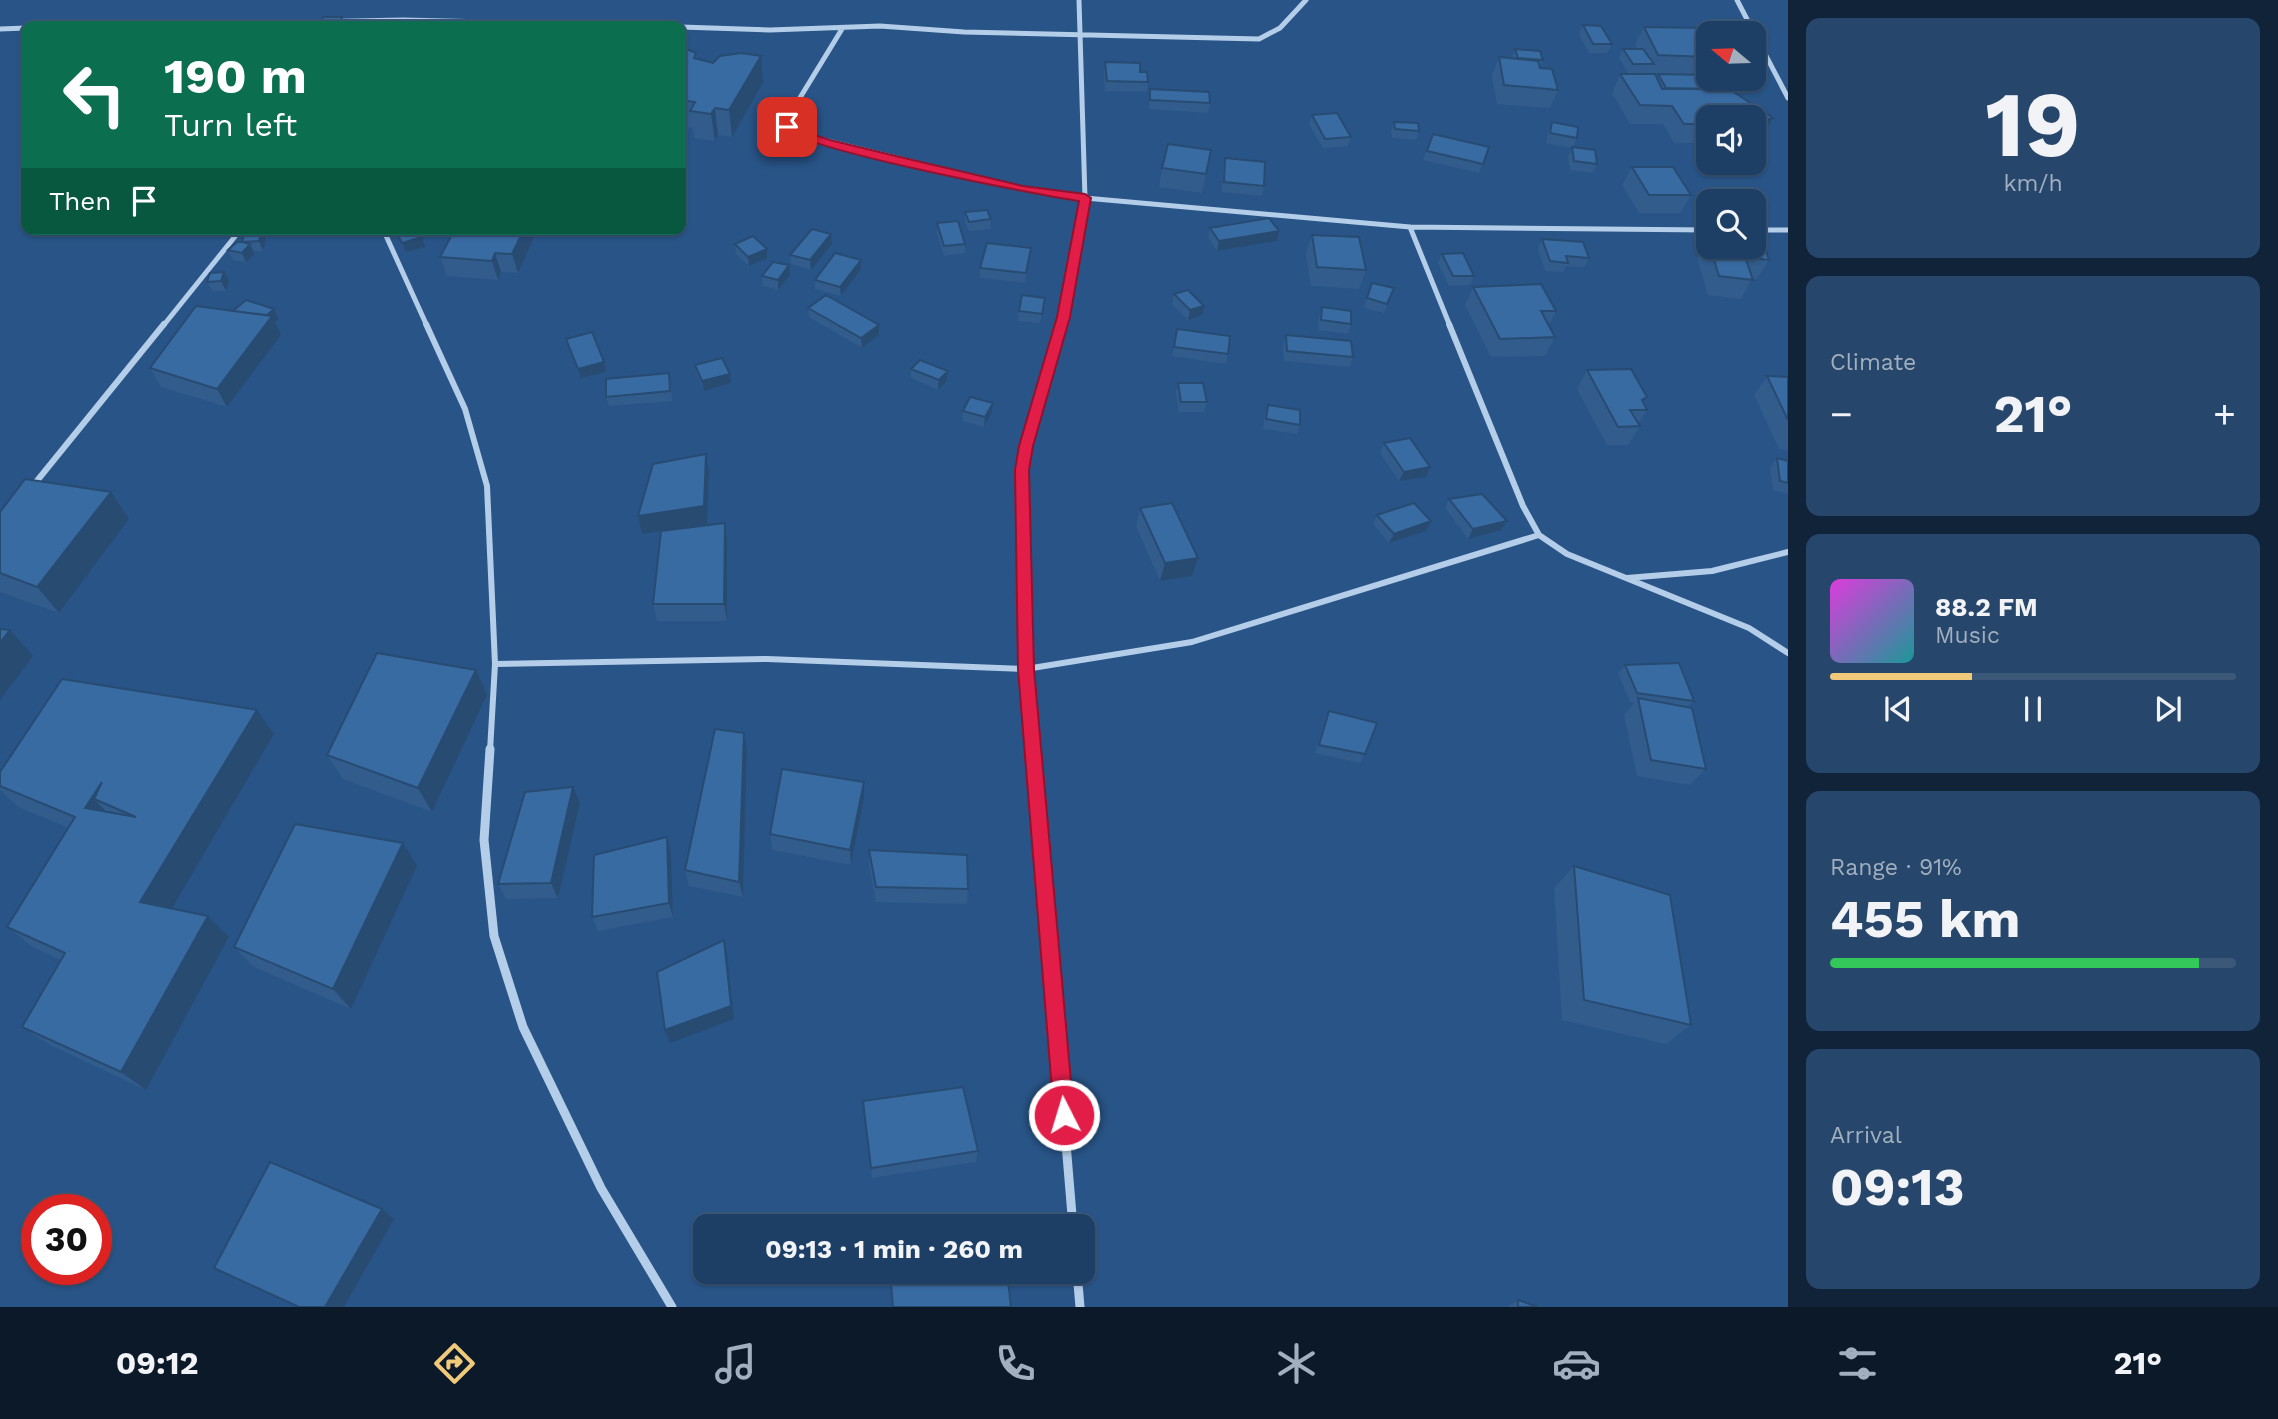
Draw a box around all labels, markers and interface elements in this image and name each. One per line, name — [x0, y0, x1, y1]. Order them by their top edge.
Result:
north arrow — [1696, 21, 1766, 91]
map controls — [1696, 21, 1766, 259]
text: 190 m — [164, 47, 307, 105]
icon: left — [49, 49, 140, 140]
text: 19 — [1985, 71, 2081, 178]
pin — [757, 97, 817, 157]
button: sound — [1696, 105, 1766, 175]
text: Turn left — [164, 106, 297, 144]
icon: arrive — [768, 108, 806, 146]
text: km/h — [2003, 170, 2063, 197]
icon: arrive — [125, 182, 163, 220]
text: Then — [49, 186, 111, 216]
button: search — [1696, 189, 1766, 259]
text: Climate — [1830, 349, 1916, 376]
text: 21° — [1993, 384, 2073, 445]
text: − — [1830, 392, 1853, 436]
text: + — [2213, 392, 2236, 436]
text: 88.2 FM — [1935, 592, 2038, 622]
text: Music — [1935, 622, 2000, 649]
icon: previous — [1879, 690, 1917, 728]
icon: pause — [2014, 690, 2052, 728]
icon: next — [2149, 690, 2187, 728]
text: Range · 91% — [1830, 854, 1962, 881]
text: 455 km — [1830, 889, 2020, 950]
position arrow — [1027, 1078, 1101, 1152]
text: Arrival — [1830, 1122, 1902, 1149]
text: 09:13 — [1830, 1157, 1964, 1218]
speed limit sign: 30 — [21, 1194, 112, 1285]
text: 09:13 · 1 min · 260 m — [765, 1234, 1023, 1264]
icon: directions — [430, 1339, 479, 1388]
icon: music — [711, 1339, 760, 1388]
icon: phone — [991, 1339, 1040, 1388]
icon: climate — [1272, 1339, 1321, 1388]
icon: car — [1552, 1339, 1601, 1388]
icon: filters — [1833, 1339, 1882, 1388]
text: 09:12 — [116, 1344, 199, 1382]
text: 21° — [2113, 1344, 2162, 1382]

